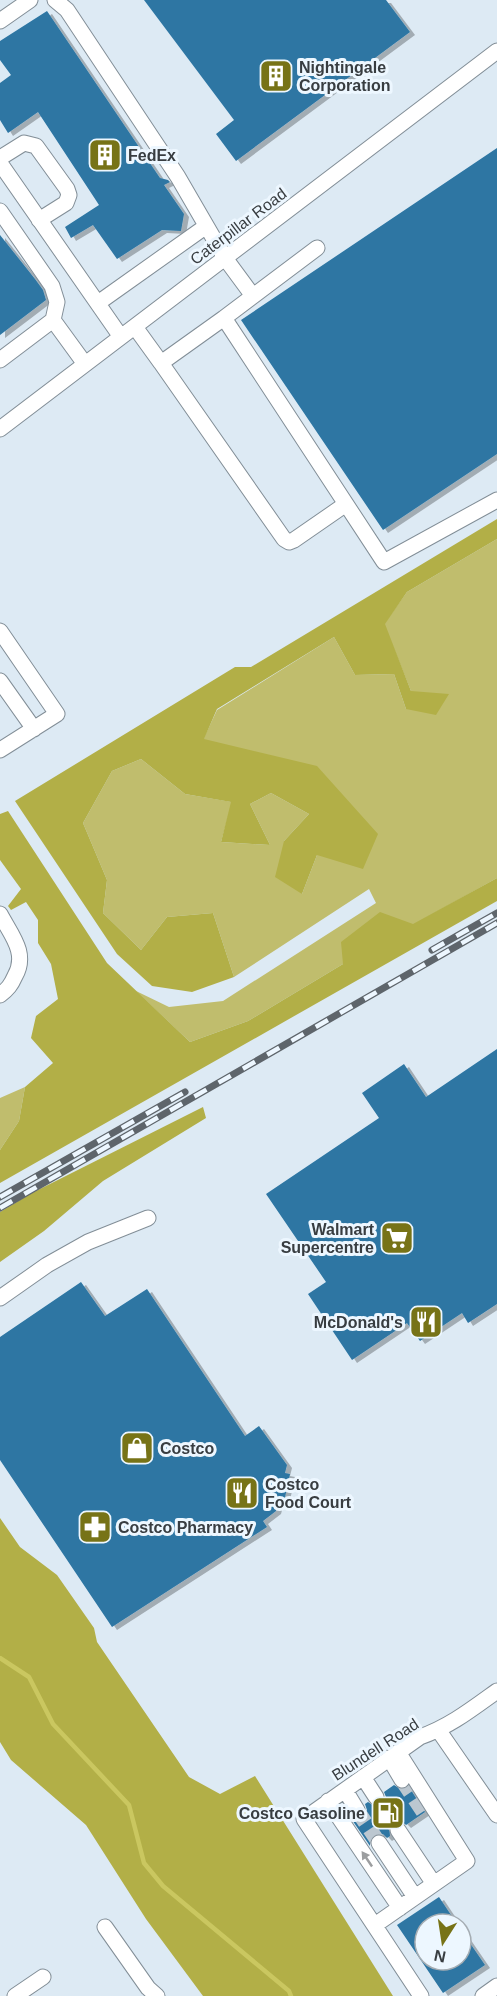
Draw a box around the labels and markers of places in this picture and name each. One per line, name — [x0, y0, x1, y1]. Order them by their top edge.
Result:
building icon: Nightingale Corporation — [258, 58, 294, 94]
place label: Nightingale Corporation — [299, 59, 391, 94]
building icon: FedEx — [87, 137, 123, 173]
place label: FedEx — [128, 147, 176, 164]
supermarket icon: Walmart Supercentre — [379, 1220, 415, 1256]
place label: Walmart Supercentre — [281, 1221, 375, 1256]
restaurant icon: McDonald's — [408, 1304, 444, 1340]
place label: McDonald's — [314, 1314, 403, 1331]
shop icon: Costco — [119, 1430, 155, 1466]
place label: Costco — [160, 1440, 214, 1457]
restaurant icon: Costco Food Court — [224, 1475, 260, 1511]
place label: Costco Food Court — [265, 1476, 352, 1511]
pharmacy icon: Costco Pharmacy — [77, 1509, 113, 1545]
place label: Costco Pharmacy — [118, 1519, 253, 1536]
fuel station icon: Costco Gasoline — [370, 1795, 406, 1831]
place label: Costco Gasoline — [239, 1805, 365, 1822]

